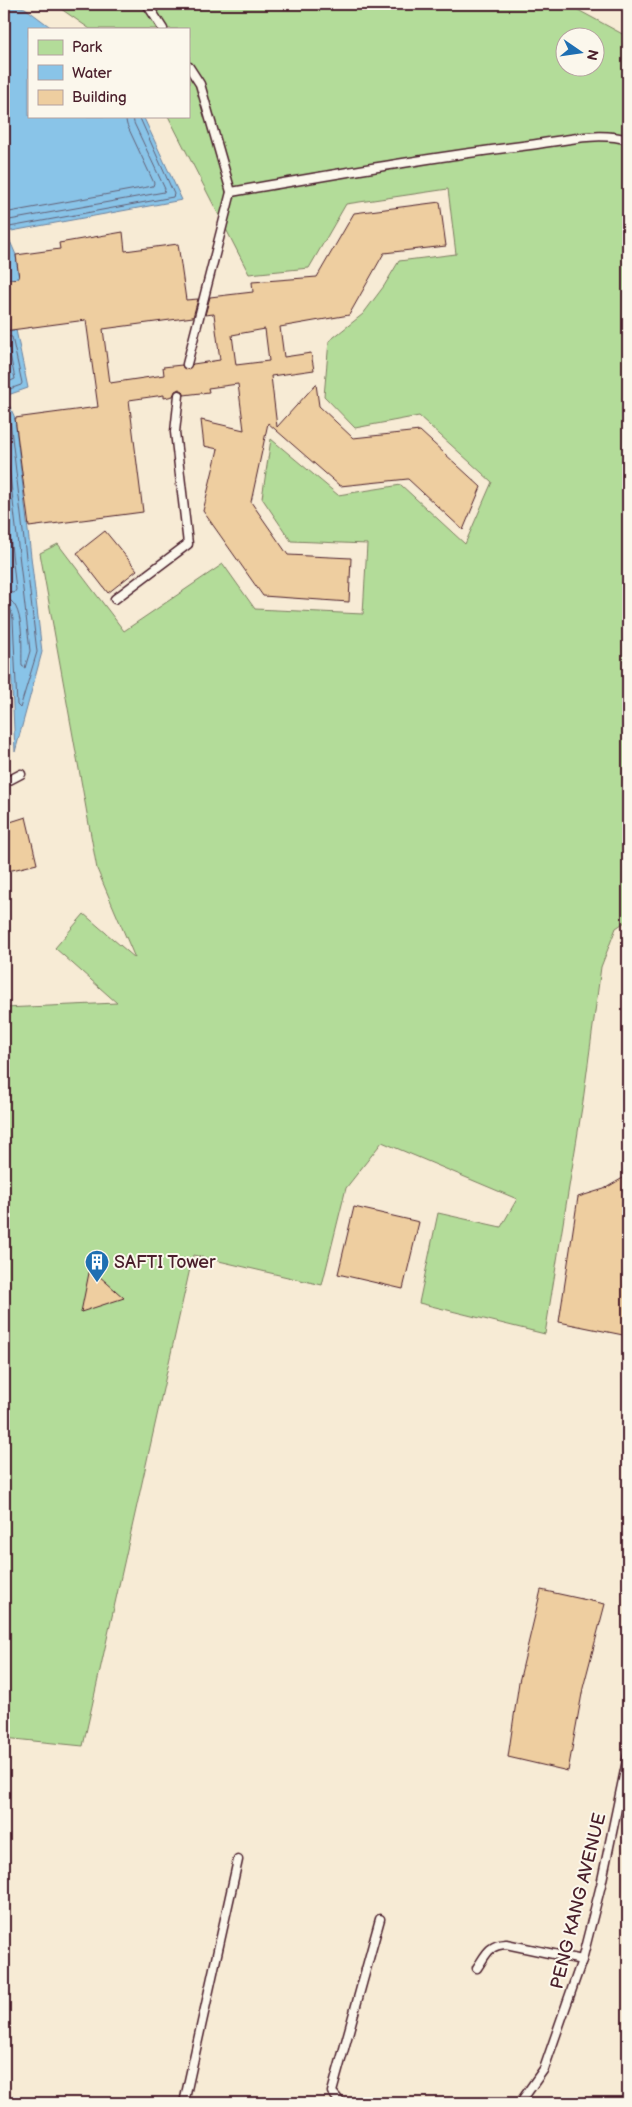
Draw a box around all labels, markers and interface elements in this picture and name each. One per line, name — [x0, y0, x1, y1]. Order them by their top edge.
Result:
legend — [28, 28, 190, 118]
north arrow — [554, 28, 604, 78]
text: Park — [72, 38, 103, 57]
text: N — [583, 48, 602, 62]
text: Water — [72, 64, 112, 83]
text: Building — [72, 88, 127, 107]
building icon: SAFTI Tower — [84, 1249, 110, 1283]
place label: SAFTI Tower — [114, 1252, 216, 1273]
street label: PENG KANG AVENUE — [546, 1811, 611, 1991]

